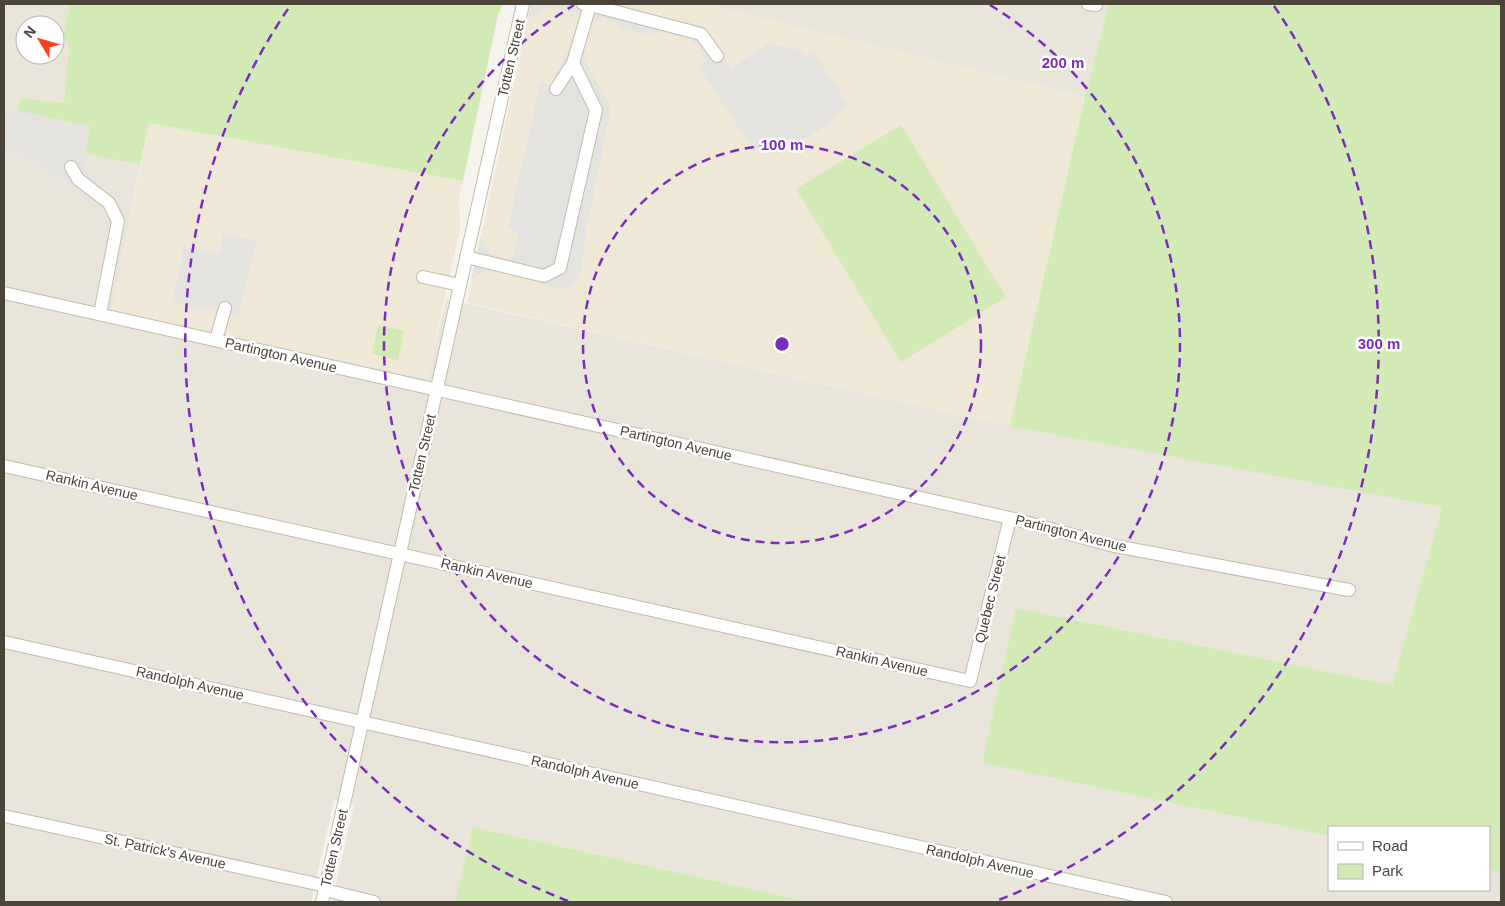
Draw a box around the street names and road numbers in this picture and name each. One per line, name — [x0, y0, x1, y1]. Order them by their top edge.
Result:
street label: Totten Street — [494, 17, 528, 98]
street label: Partington Avenue — [224, 334, 339, 376]
street label: Totten Street — [405, 412, 439, 493]
street label: Partington Avenue — [619, 422, 734, 464]
street label: Rankin Avenue — [44, 467, 140, 503]
street label: Partington Avenue — [1014, 511, 1129, 555]
street label: Quebec Street — [971, 553, 1009, 645]
street label: Rankin Avenue — [439, 555, 535, 591]
street label: Rankin Avenue — [834, 643, 930, 679]
street label: Randolph Avenue — [134, 663, 246, 703]
street label: Randolph Avenue — [529, 752, 641, 792]
street label: Totten Street — [317, 807, 351, 888]
street label: St. Patrick's Avenue — [103, 830, 227, 872]
street label: Randolph Avenue — [924, 841, 1036, 881]

